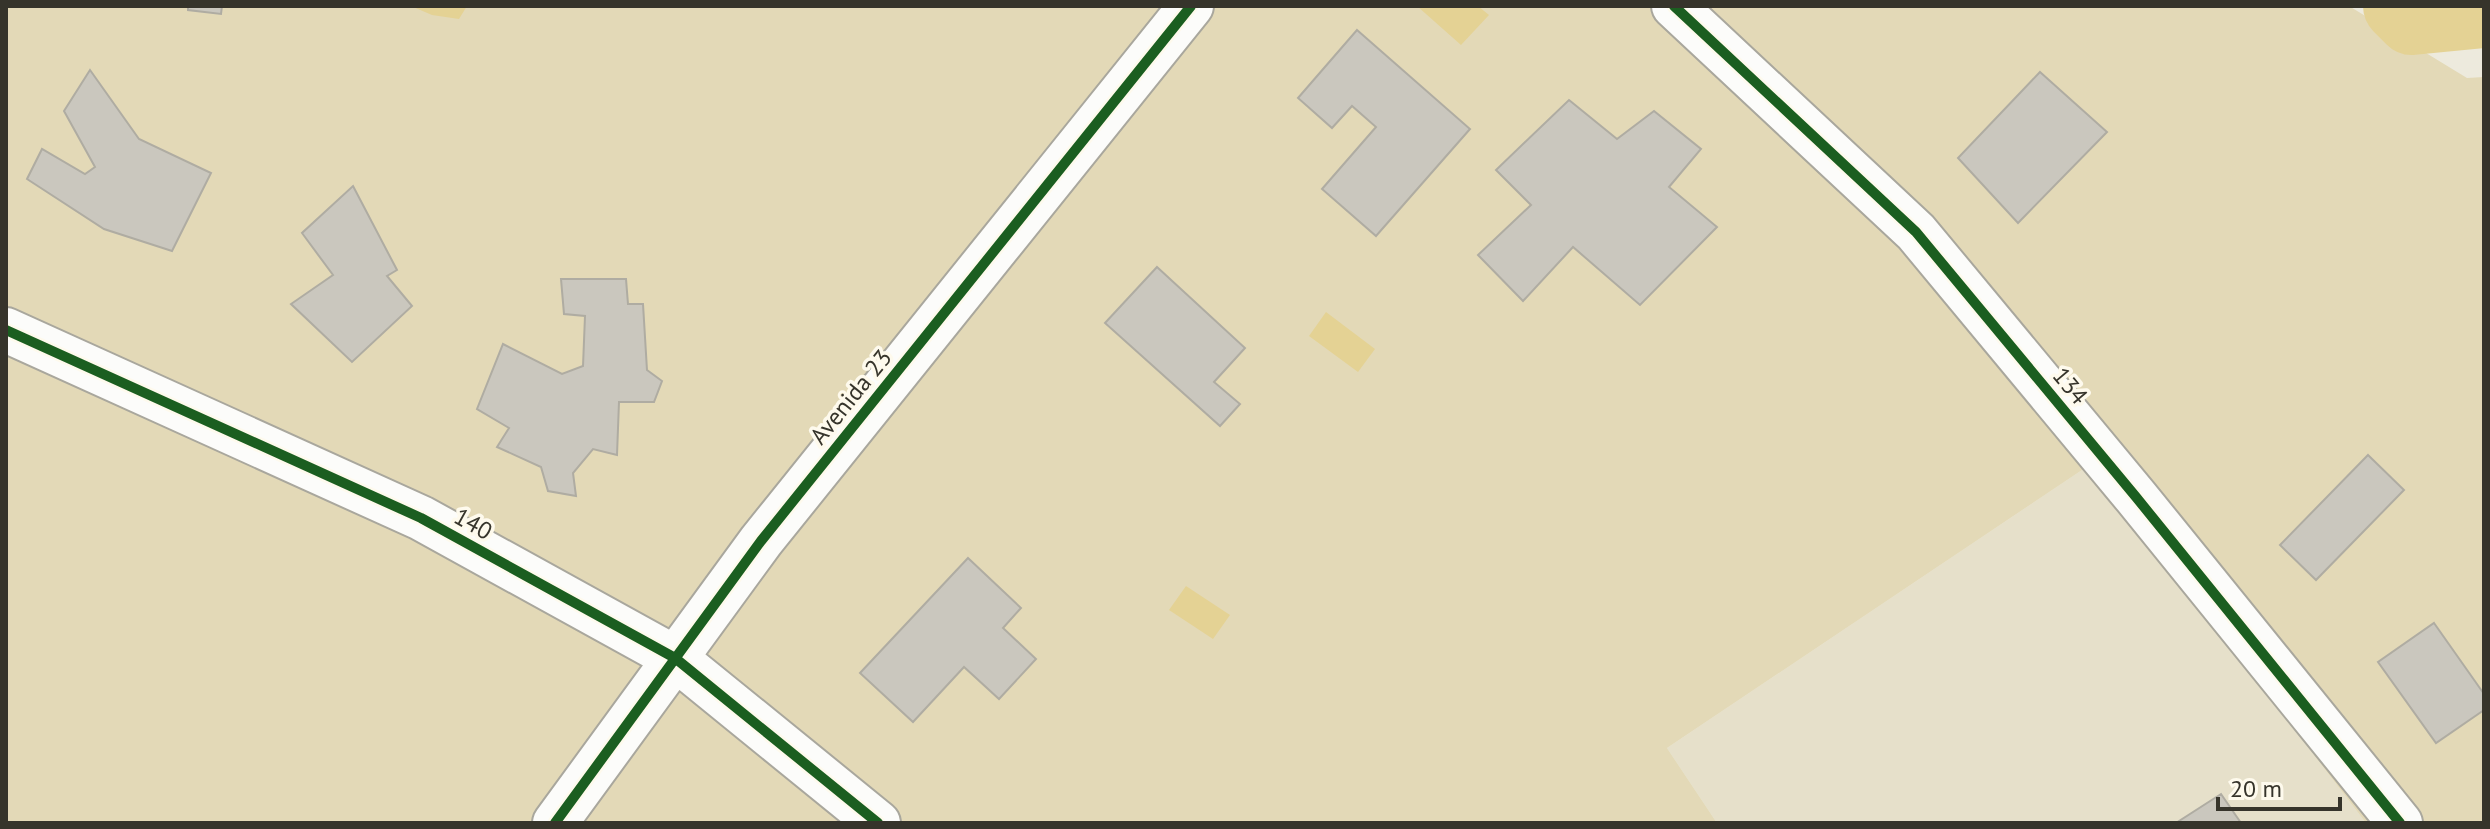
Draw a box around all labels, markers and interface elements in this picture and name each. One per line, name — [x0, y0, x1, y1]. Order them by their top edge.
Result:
street label: Avenida 23 — [803, 343, 898, 451]
street label: 134 — [2046, 361, 2095, 411]
street label: 140 — [449, 500, 498, 547]
scale bar — [2218, 761, 2340, 811]
text: 20 m — [2230, 773, 2282, 804]

